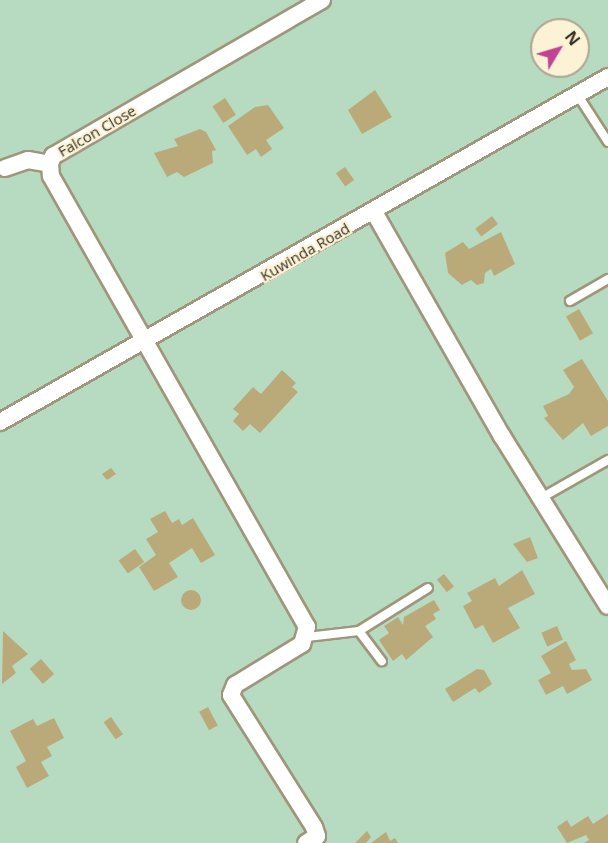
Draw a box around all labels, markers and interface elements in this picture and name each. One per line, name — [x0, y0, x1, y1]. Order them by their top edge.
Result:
north arrow — [530, 18, 590, 78]
text: N — [560, 26, 585, 50]
street label: Falcon Close — [55, 101, 139, 161]
street label: Kuwinda Road — [257, 219, 353, 285]

